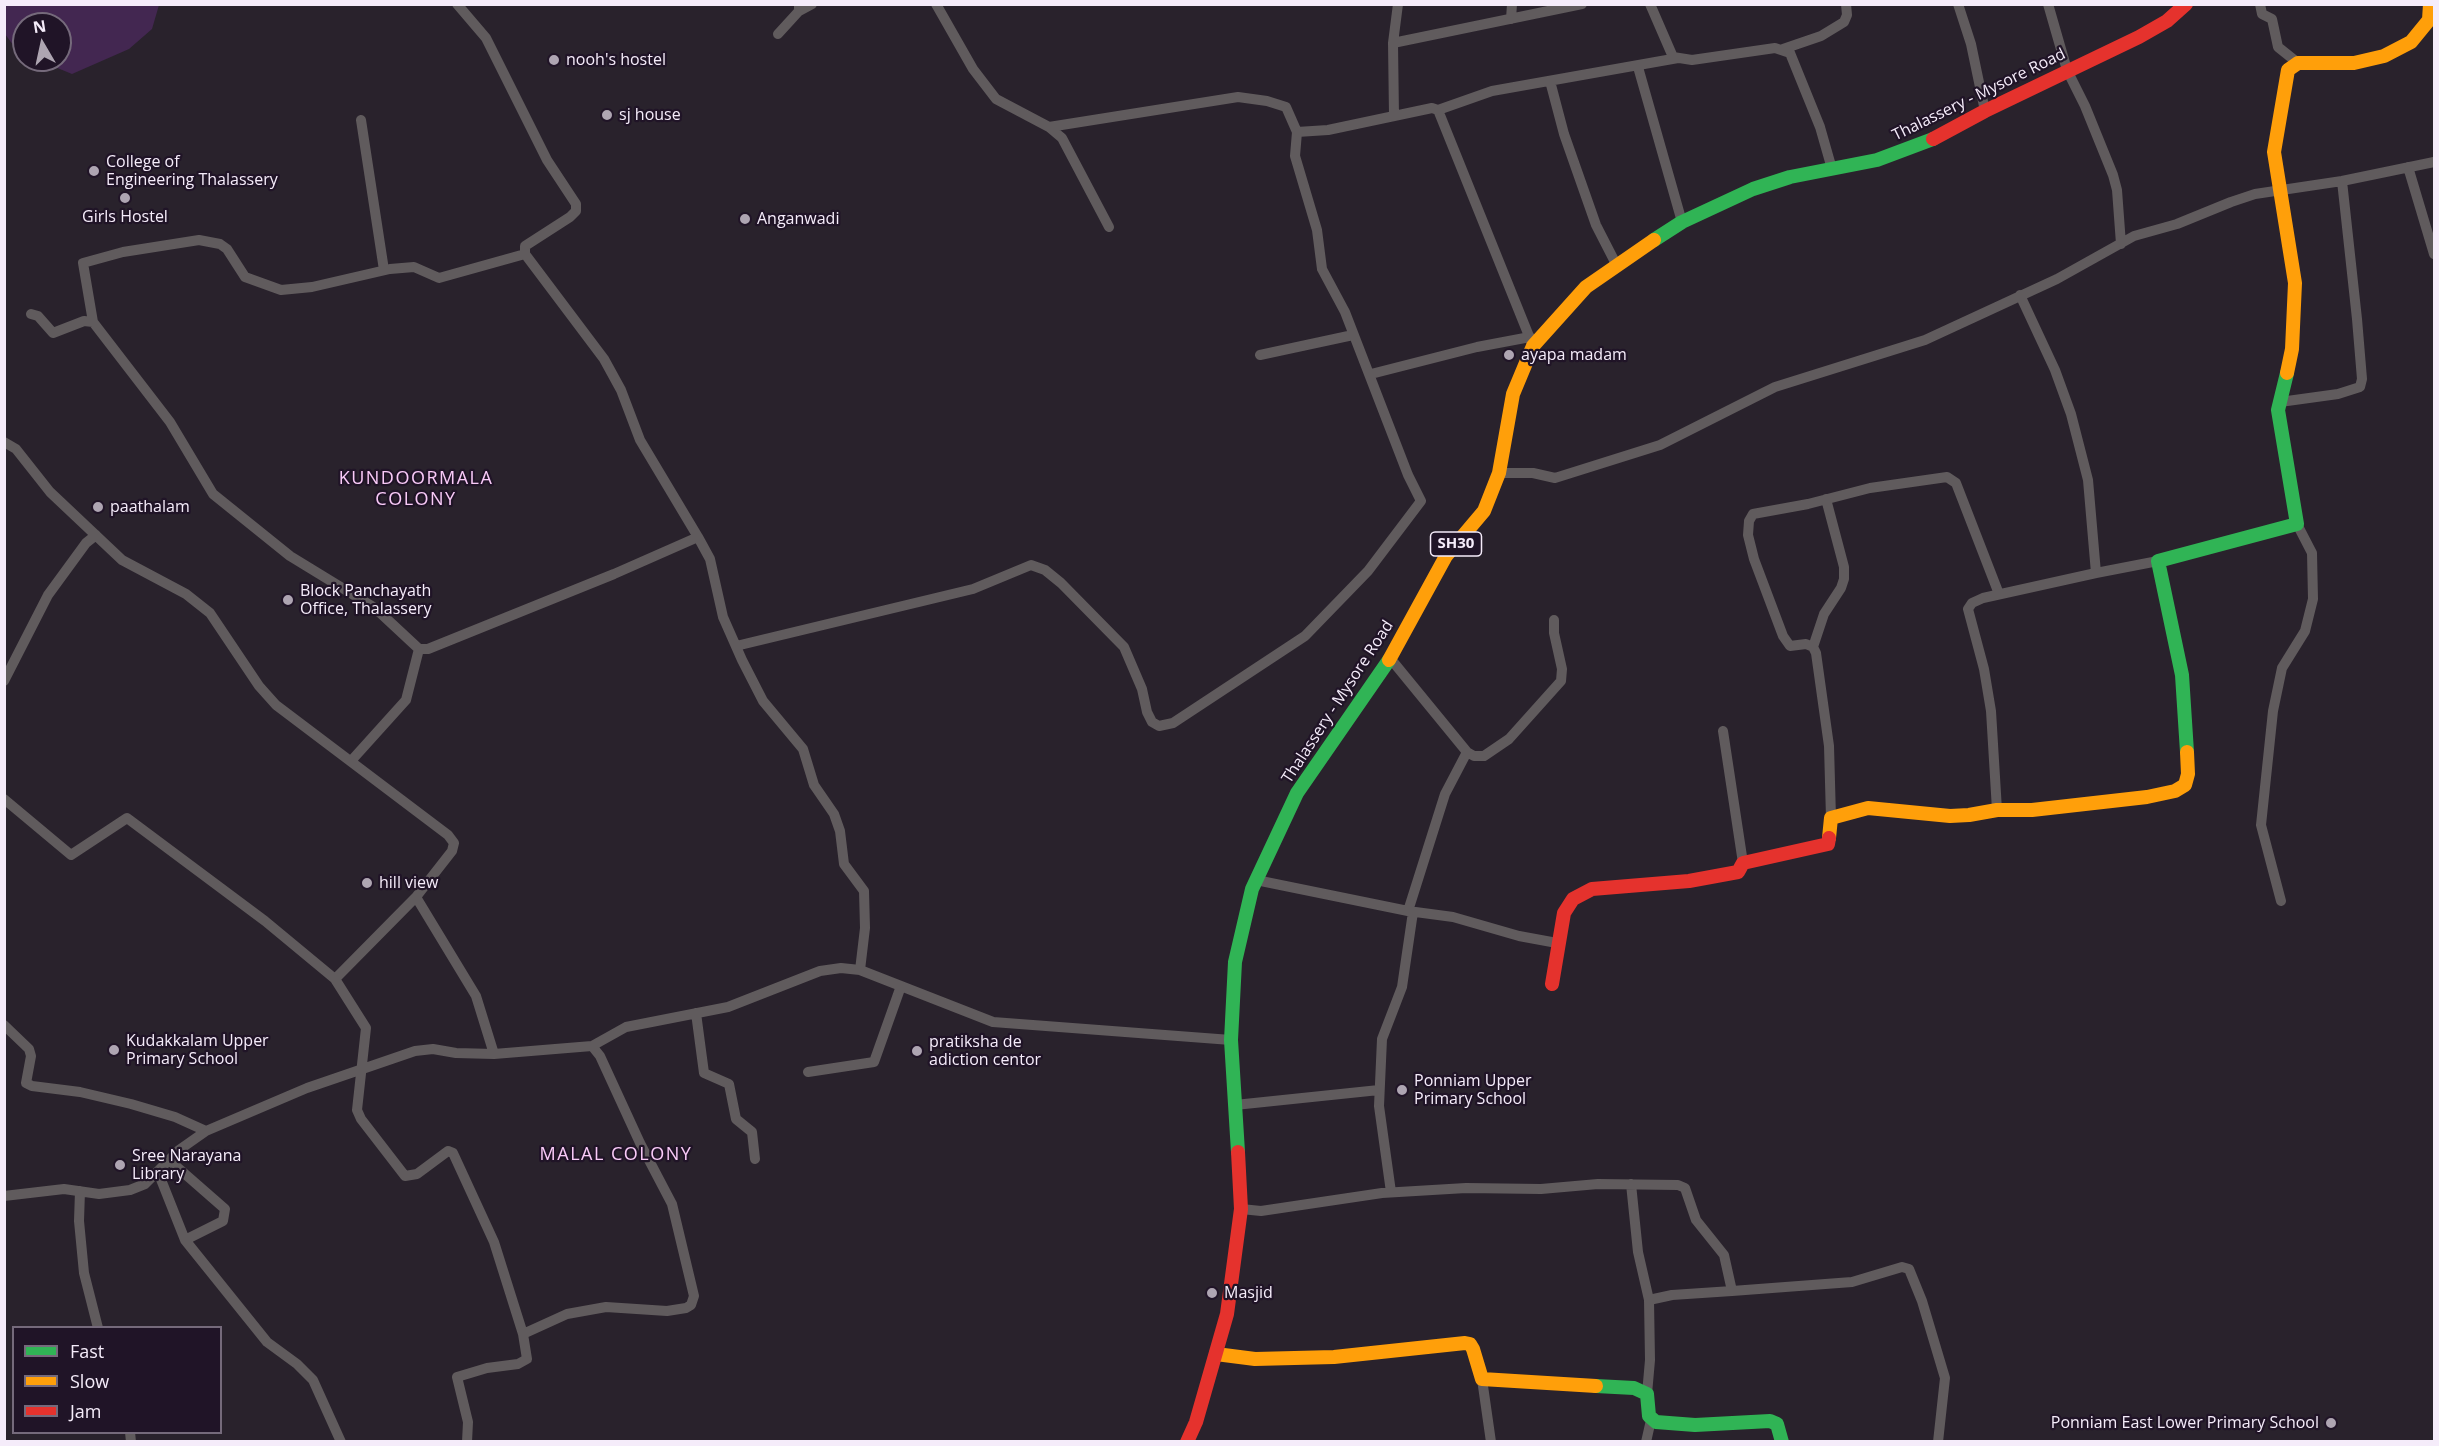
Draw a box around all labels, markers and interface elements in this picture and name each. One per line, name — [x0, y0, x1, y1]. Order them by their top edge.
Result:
north arrow — [12, 12, 72, 72]
text: N — [31, 14, 48, 38]
street label: Thalassery - Mysore Road — [1889, 45, 2069, 145]
place label: nooh's hostel — [566, 50, 666, 70]
marker: nooh's hostel — [547, 53, 561, 67]
place label: sj house — [619, 105, 681, 125]
marker: sj house — [600, 108, 614, 122]
place label: College of Engineering Thalassery — [106, 152, 278, 190]
marker: College of Engineering Thalassery — [87, 164, 101, 178]
marker: Girls Hostel — [118, 191, 132, 205]
place label: Girls Hostel — [82, 207, 168, 227]
place label: Anganwadi — [757, 209, 839, 229]
marker: Anganwadi — [738, 212, 752, 226]
place label: ayapa madam — [1521, 345, 1627, 365]
marker: ayapa madam — [1502, 348, 1516, 362]
district label: KUNDOORMALA COLONY — [339, 468, 493, 510]
place label: paathalam — [110, 497, 190, 517]
marker: paathalam — [91, 500, 105, 514]
road number: SH30 — [1430, 532, 1482, 556]
place label: Block Panchayath Office, Thalassery — [300, 581, 431, 619]
marker: Block Panchayath Office, Thalassery — [281, 593, 295, 607]
street label: Thalassery - Mysore Road — [1278, 617, 1398, 787]
place label: hill view — [379, 873, 438, 893]
marker: hill view — [360, 876, 374, 890]
place label: Kudakkalam Upper Primary School — [126, 1031, 269, 1069]
place label: pratiksha de adiction centor — [929, 1032, 1041, 1070]
marker: Kudakkalam Upper Primary School — [107, 1043, 121, 1057]
marker: pratiksha de adiction centor — [910, 1044, 924, 1058]
place label: Ponniam Upper Primary School — [1414, 1071, 1532, 1109]
marker: Ponniam Upper Primary School — [1395, 1083, 1409, 1097]
district label: MALAL COLONY — [540, 1144, 692, 1166]
place label: Sree Narayana Library — [132, 1146, 241, 1184]
marker: Sree Narayana Library — [113, 1158, 127, 1172]
place label: Masjid — [1224, 1283, 1273, 1303]
marker: Masjid — [1205, 1286, 1219, 1300]
legend — [12, 1326, 222, 1434]
text: Fast — [70, 1339, 104, 1363]
text: Slow — [70, 1369, 109, 1393]
text: Jam — [70, 1399, 102, 1423]
place label: Ponniam East Lower Primary School — [2051, 1413, 2319, 1433]
marker: Ponniam East Lower Primary School — [2324, 1416, 2338, 1430]

